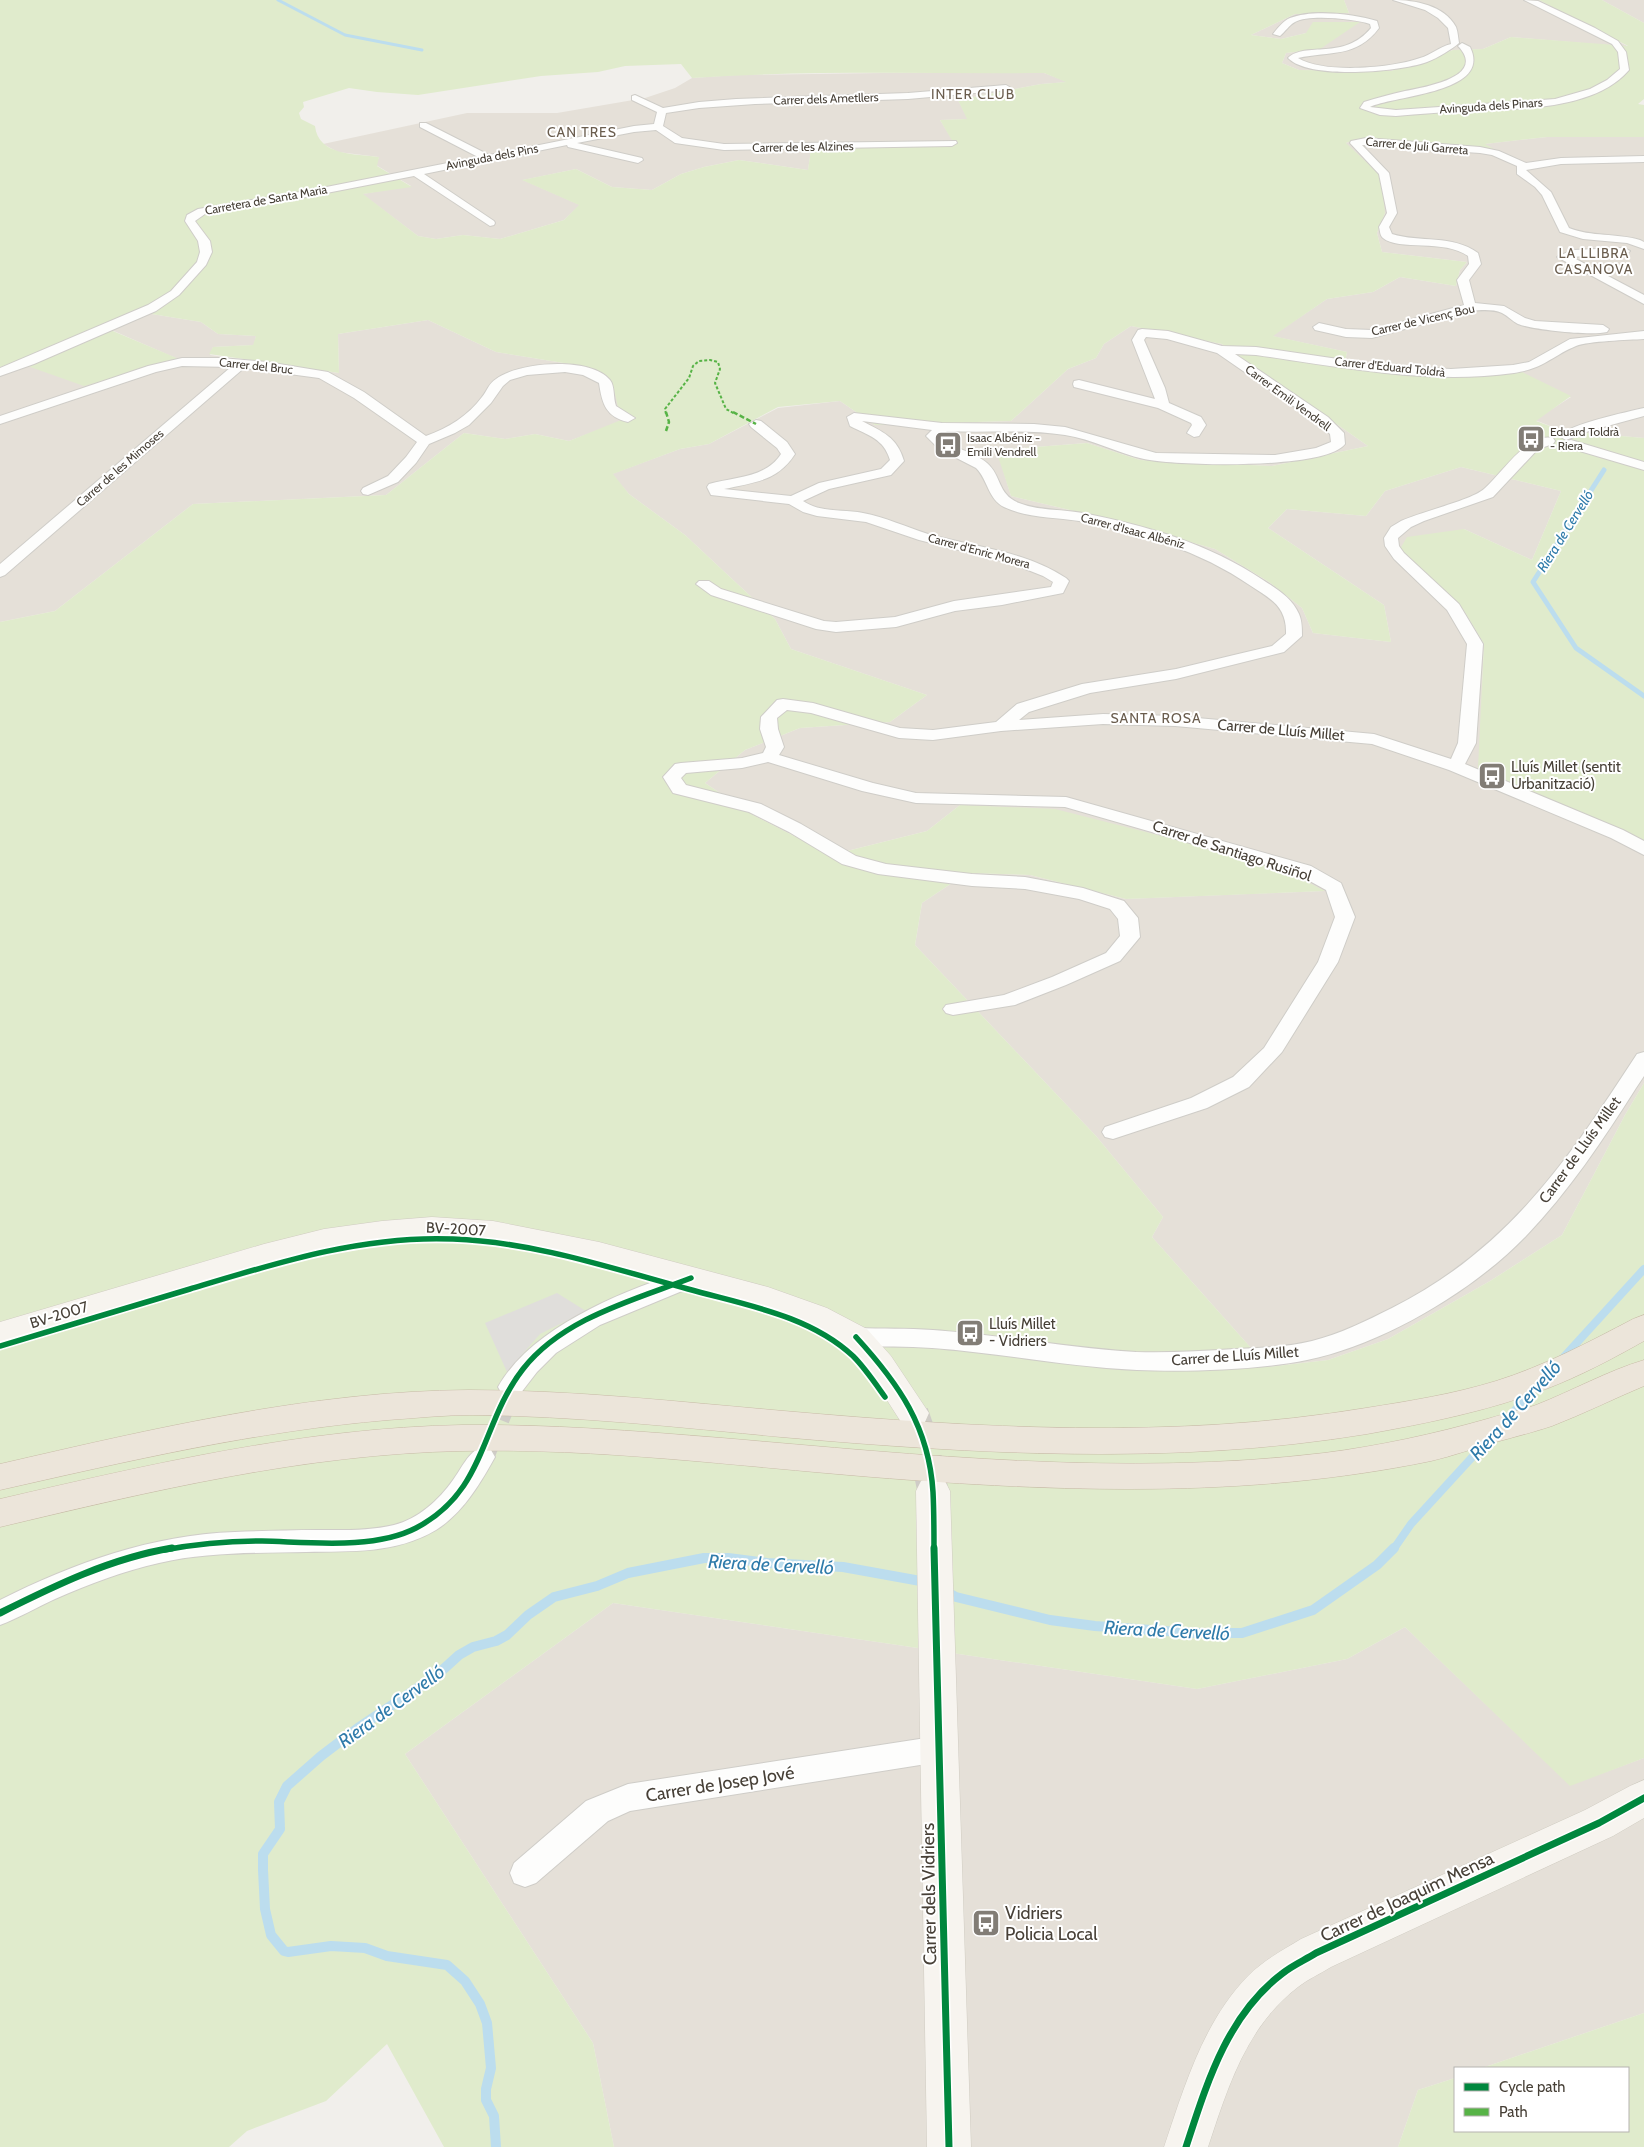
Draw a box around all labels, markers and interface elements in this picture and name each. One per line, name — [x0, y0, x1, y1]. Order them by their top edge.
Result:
district label: INTER CLUB — [931, 85, 1015, 103]
street label: Carrer dels Ametllers — [773, 89, 879, 108]
street label: Avinguda dels Pinars — [1439, 94, 1543, 117]
district label: CAN TRES — [547, 123, 617, 141]
street label: Carrer de Juli Garreta — [1365, 134, 1469, 157]
street label: Carrer de les Alzines — [752, 138, 854, 155]
street label: Avinguda dels Pins — [444, 140, 539, 173]
street label: Carretera de Santa Maria — [204, 181, 328, 218]
district label: LA LLIBRA CASANOVA — [1555, 244, 1634, 278]
street label: Carrer de Vicenç Bou — [1370, 300, 1476, 339]
street label: Carrer d'Eduard Toldrà — [1334, 353, 1446, 380]
street label: Carrer del Bruc — [218, 354, 294, 377]
street label: Carrer Emili Vendrell — [1242, 361, 1334, 434]
bus stop icon: Eduard Toldrà - Riera — [1516, 424, 1546, 454]
place label: Eduard Toldrà - Riera — [1550, 424, 1619, 453]
street label: Carrer de les Mimoses — [73, 426, 166, 510]
bus stop icon: Isaac Albéniz - Emili Vendrell — [933, 430, 963, 460]
place label: Isaac Albéniz - Emili Vendrell — [967, 430, 1040, 459]
water label: Riera de Cervelló — [1533, 487, 1597, 575]
street label: Carrer d'Isaac Albéniz — [1079, 509, 1187, 552]
street label: Carrer d'Enric Morera — [926, 530, 1032, 571]
district label: SANTA ROSA — [1110, 709, 1202, 727]
street label: Carrer de Lluís Millet — [1217, 715, 1345, 745]
place label: Lluís Millet (sentit Urbanització) — [1511, 758, 1621, 793]
bus stop icon: Lluís Millet (sentit Urbanització) — [1477, 761, 1507, 791]
street label: Carrer de Santiago Rusiñol — [1150, 817, 1314, 885]
street label: Carrer de Lluís Millet — [1535, 1093, 1625, 1207]
street label: BV-2007 — [426, 1218, 487, 1240]
street label: BV-2007 — [28, 1298, 91, 1332]
place label: Lluís Millet - Vidriers — [989, 1315, 1056, 1350]
bus stop icon: Lluís Millet - Vidriers — [955, 1318, 985, 1348]
street label: Carrer de Lluís Millet — [1171, 1343, 1299, 1369]
water label: Riera de Cervelló — [1465, 1356, 1566, 1465]
water label: Riera de Cervelló — [707, 1550, 835, 1579]
water label: Riera de Cervelló — [1103, 1616, 1231, 1645]
water label: Riera de Cervelló — [334, 1660, 449, 1753]
street label: Carrer de Josep Jové — [644, 1761, 796, 1807]
street label: Carrer dels Vidriers — [917, 1823, 941, 1965]
street label: Carrer de Joaquim Mensa — [1317, 1847, 1498, 1947]
place label: Vidriers Policia Local — [1005, 1902, 1098, 1945]
bus stop icon: Vidriers Policia Local — [971, 1908, 1001, 1938]
legend — [1454, 2067, 1629, 2132]
text: Cycle path — [1499, 2078, 1565, 2096]
text: Path — [1499, 2103, 1528, 2121]

